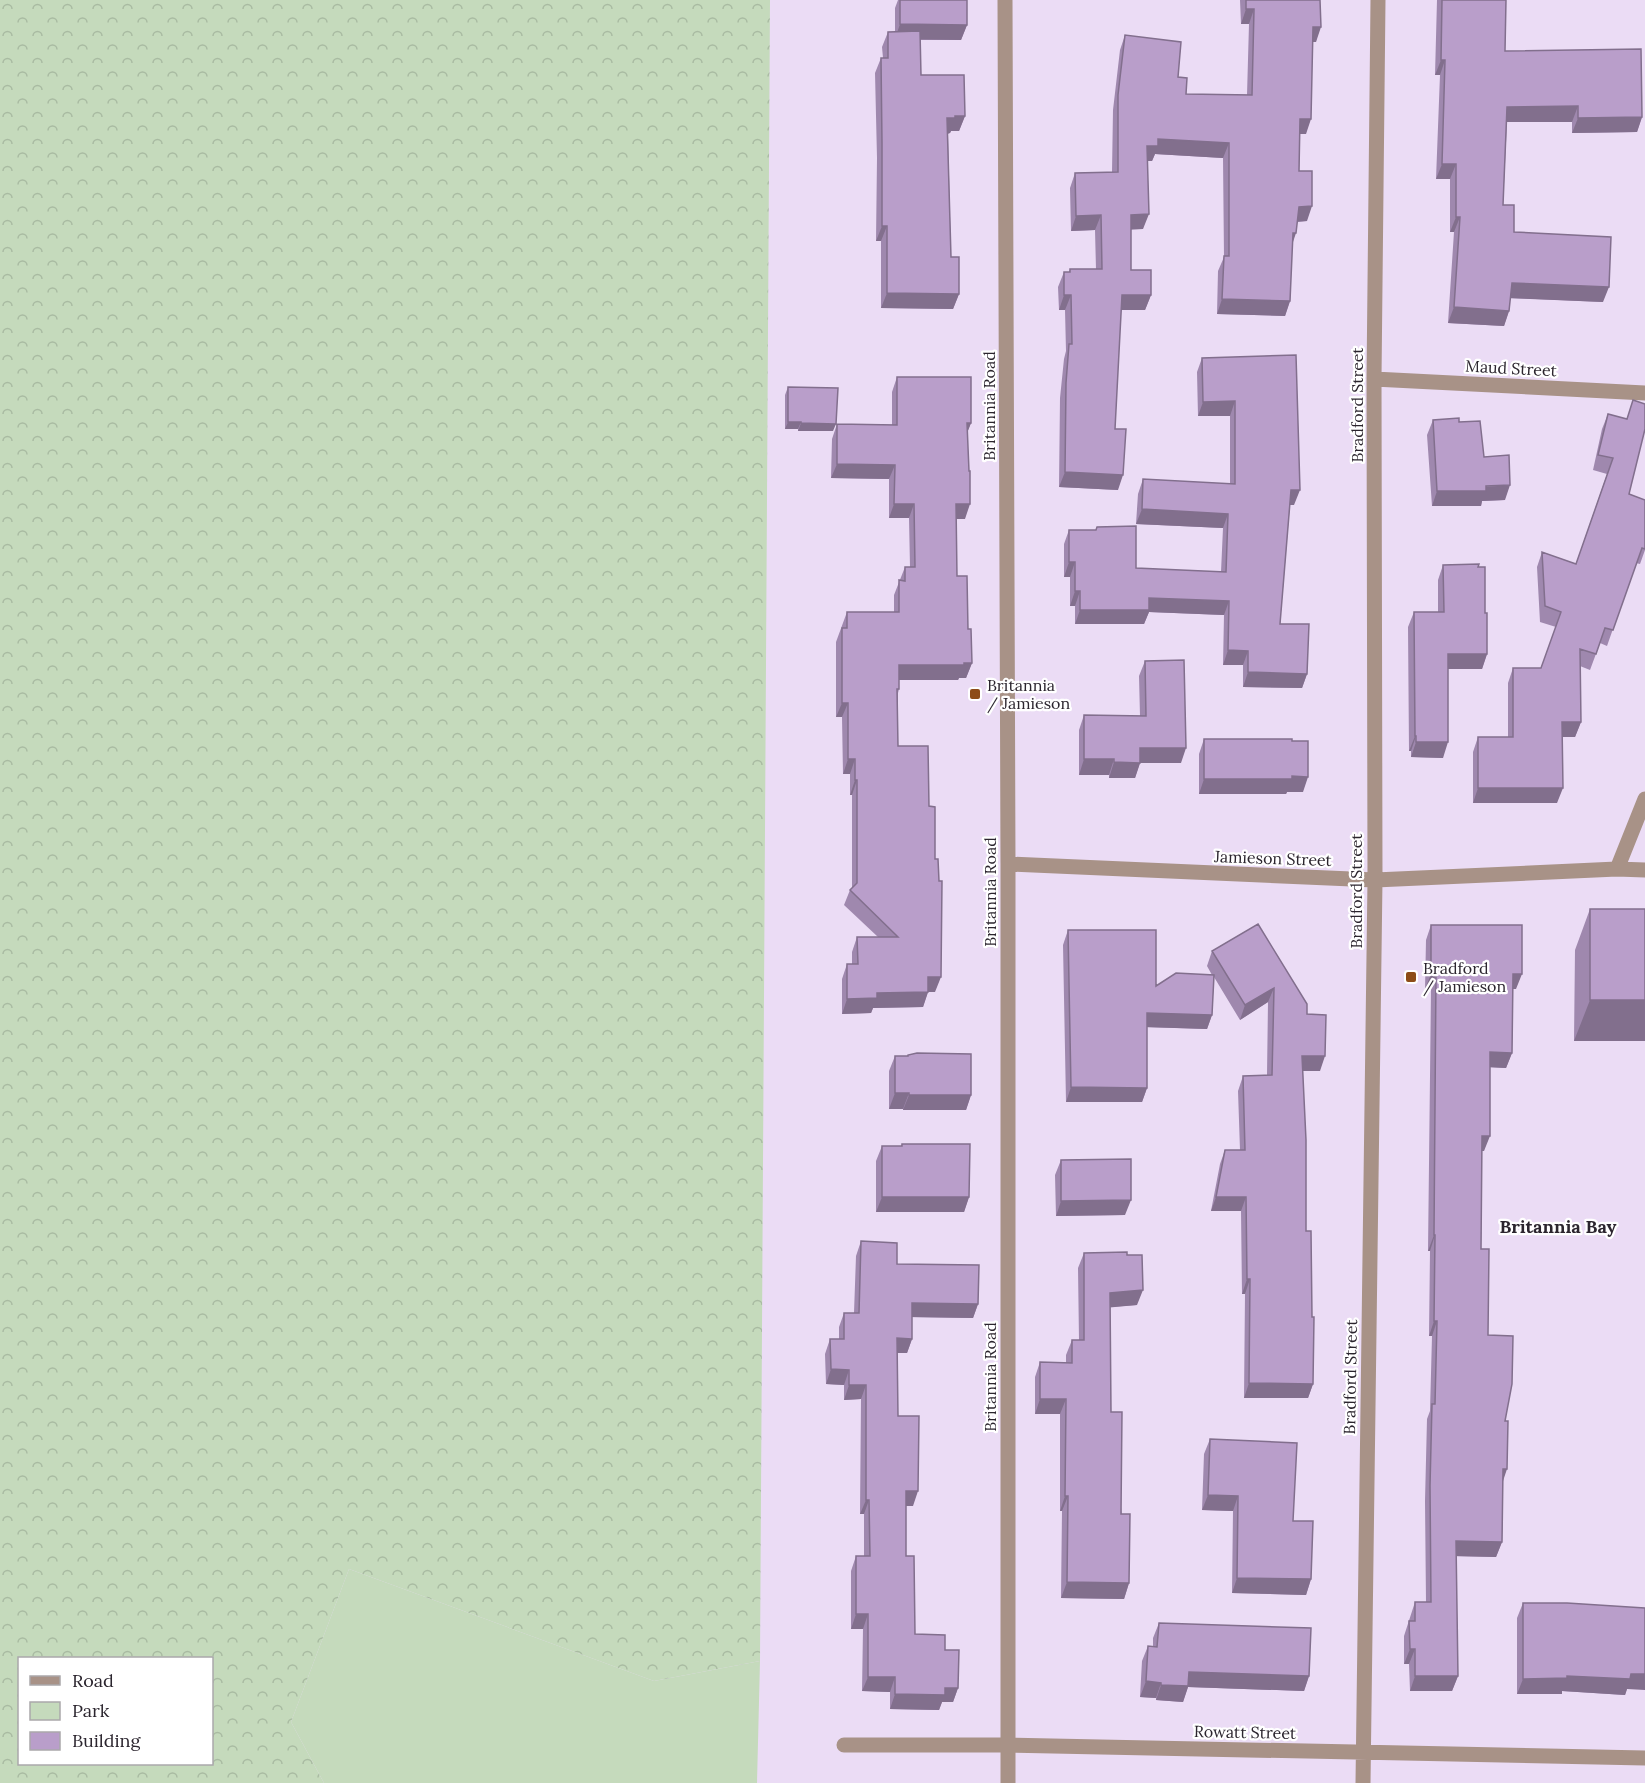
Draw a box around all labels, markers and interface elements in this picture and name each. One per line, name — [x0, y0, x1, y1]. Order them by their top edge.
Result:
street label: Bradford Street — [1347, 347, 1367, 463]
street label: Britannia Road — [979, 351, 999, 461]
street label: Maud Street — [1465, 356, 1558, 380]
place label: Britannia / Jamieson — [987, 675, 1070, 714]
marker: Britannia / Jamieson — [968, 687, 982, 701]
street label: Bradford Street — [1346, 833, 1366, 949]
street label: Britannia Road — [980, 837, 1000, 947]
street label: Jamieson Street — [1213, 846, 1333, 870]
place label: Bradford / Jamieson — [1423, 958, 1506, 997]
marker: Bradford / Jamieson — [1404, 970, 1418, 984]
district label: Britannia Bay — [1499, 1215, 1617, 1238]
street label: Bradford Street — [1339, 1318, 1361, 1435]
street label: Britannia Road — [980, 1322, 1000, 1432]
legend — [18, 1657, 213, 1765]
text: Road — [72, 1669, 114, 1692]
text: Park — [72, 1699, 110, 1722]
street label: Rowatt Street — [1194, 1721, 1297, 1743]
text: Building — [72, 1729, 142, 1752]

